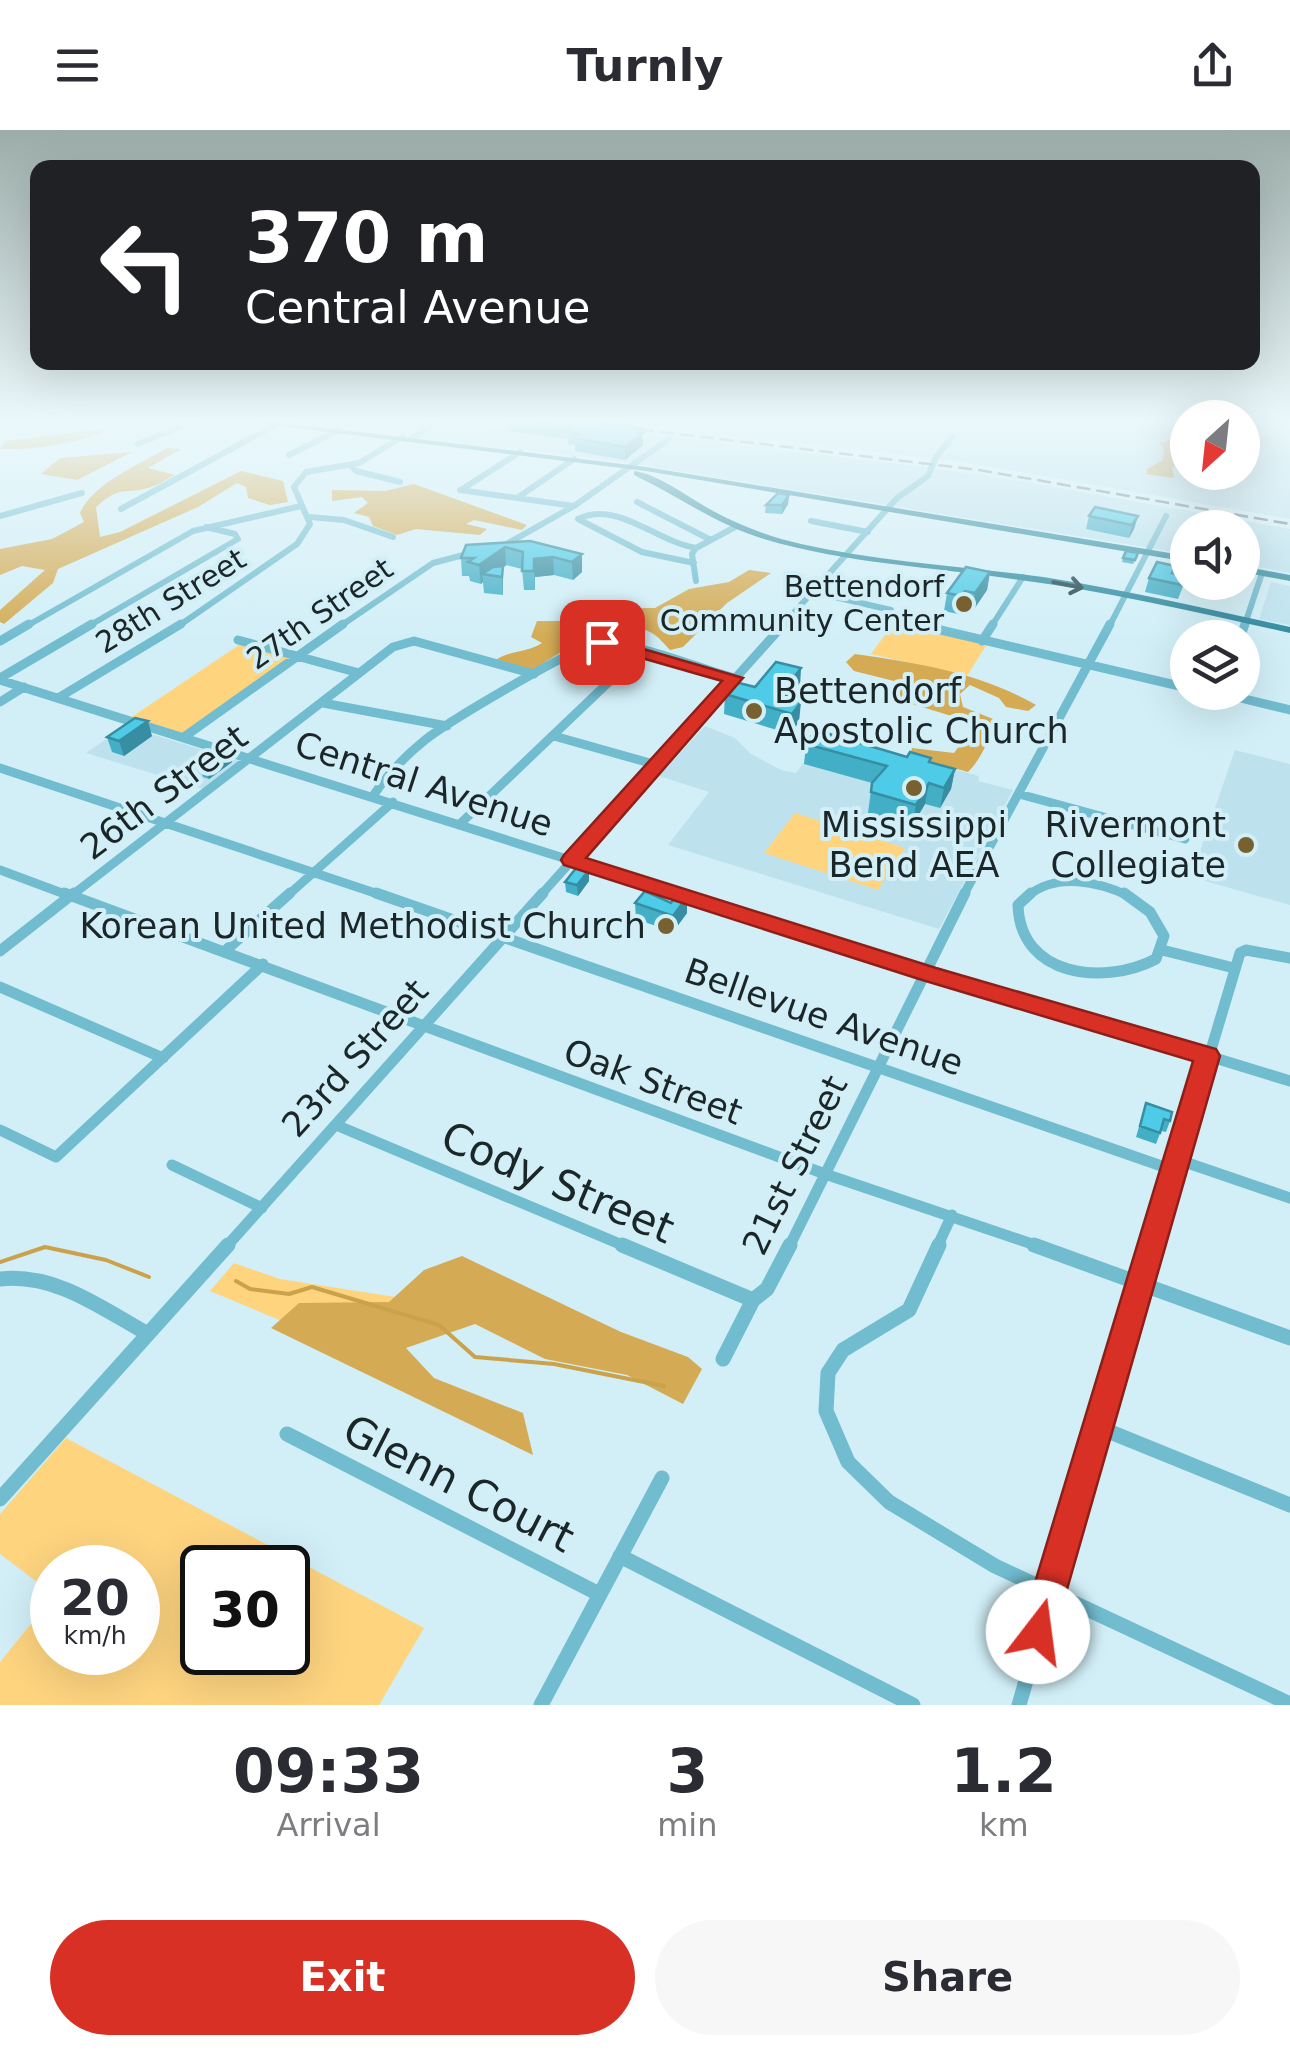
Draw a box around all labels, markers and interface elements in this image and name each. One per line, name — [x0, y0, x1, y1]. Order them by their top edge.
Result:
icon: menu — [50, 38, 105, 93]
icon: share — [1185, 38, 1240, 93]
text: Turnly — [567, 39, 723, 92]
text: 370 m — [245, 197, 488, 279]
icon: left — [80, 200, 210, 330]
text: Central Avenue — [245, 281, 590, 334]
north arrow — [1170, 400, 1260, 490]
map controls — [1170, 400, 1260, 710]
button: sound — [1170, 510, 1260, 600]
street label: 28th Street — [90, 541, 252, 660]
street label: 27th Street — [240, 550, 399, 677]
place label: Bettendorf Community Center — [660, 569, 945, 638]
one-way arrow — [1051, 576, 1084, 595]
marker: Bettendorf Community Center — [953, 593, 975, 615]
pin — [560, 600, 645, 685]
icon: arrive — [575, 615, 630, 670]
button: layers — [1170, 620, 1260, 710]
place label: Bettendorf Apostolic Church — [774, 671, 1069, 751]
marker: Bettendorf Apostolic Church — [743, 700, 765, 722]
street label: 26th Street — [73, 716, 255, 868]
street label: Central Avenue — [290, 723, 558, 845]
marker: Mississippi Bend AEA — [903, 777, 925, 799]
place label: Mississippi Bend AEA — [821, 805, 1007, 885]
place label: Rivermont Collegiate — [1045, 805, 1226, 885]
marker: Rivermont Collegiate — [1235, 834, 1257, 856]
place label: Korean United Methodist Church — [79, 906, 646, 946]
marker: Korean United Methodist Church — [655, 915, 677, 937]
street label: Bellevue Avenue — [679, 951, 969, 1083]
street label: 23rd Street — [274, 971, 436, 1145]
street label: Oak Street — [558, 1031, 748, 1133]
street label: 21st Street — [735, 1069, 855, 1261]
street label: Cody Street — [434, 1112, 681, 1253]
street label: Glenn Court — [335, 1404, 582, 1562]
speed limit sign: 30 — [180, 1545, 310, 1675]
text: 20 — [60, 1569, 130, 1627]
position arrow — [986, 1580, 1090, 1684]
text: km/h — [63, 1621, 127, 1650]
text: 09:33 — [233, 1736, 424, 1806]
text: 3 — [666, 1736, 708, 1806]
text: 1.2 — [951, 1736, 1057, 1806]
text: Arrival — [277, 1806, 381, 1844]
text: min — [657, 1806, 718, 1844]
text: km — [979, 1806, 1029, 1844]
button: Exit — [50, 1920, 635, 2035]
button: Share — [655, 1920, 1240, 2035]

